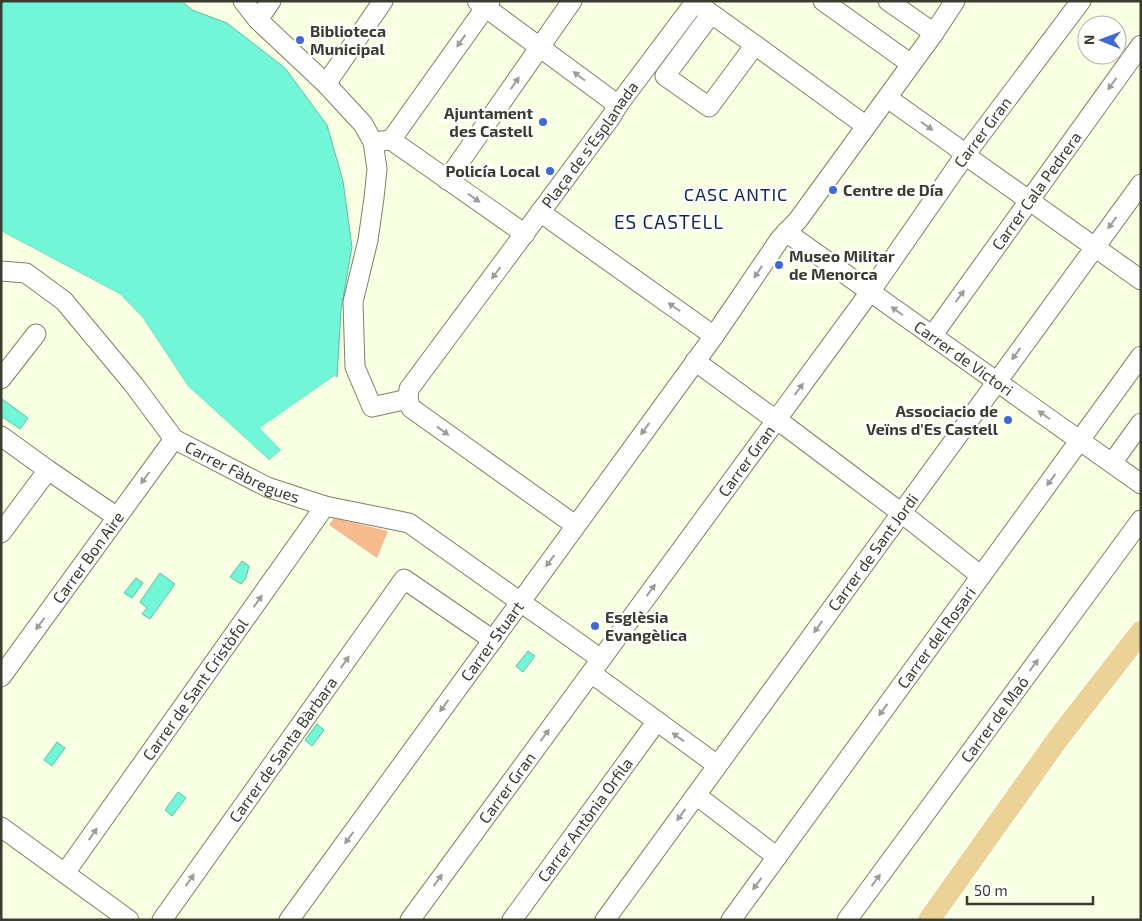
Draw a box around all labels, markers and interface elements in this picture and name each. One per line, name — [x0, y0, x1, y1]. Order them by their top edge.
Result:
north arrow — [1077, 15, 1127, 65]
place label: Biblioteca Municipal — [310, 21, 386, 58]
marker: Biblioteca Municipal — [294, 34, 306, 46]
one-way arrow — [456, 34, 466, 48]
text: N — [1080, 35, 1097, 45]
one-way arrow — [573, 71, 586, 82]
one-way arrow — [510, 76, 520, 90]
street label: Plaça de s'Esplanada — [537, 77, 642, 211]
one-way arrow — [1107, 77, 1117, 91]
street label: Carrer Gran — [949, 93, 1015, 171]
place label: Ajuntament des Castell — [444, 103, 534, 140]
marker: Ajuntament des Castell — [537, 116, 549, 128]
one-way arrow — [920, 121, 933, 131]
street label: Carrer Cala Pedrera — [987, 127, 1085, 253]
place label: Policía Local — [445, 161, 541, 180]
marker: Policía Local — [544, 165, 556, 177]
place label: Centre de Día — [843, 180, 943, 199]
district label: CASC ANTIC — [684, 183, 788, 205]
marker: Centre de Día — [827, 184, 839, 196]
one-way arrow — [467, 193, 480, 203]
district label: ES CASTELL — [614, 210, 724, 233]
one-way arrow — [1107, 216, 1117, 230]
place label: Museo Militar de Menorca — [789, 246, 895, 283]
marker: Museo Militar de Menorca — [773, 259, 785, 271]
one-way arrow — [753, 265, 762, 278]
one-way arrow — [491, 266, 501, 280]
one-way arrow — [955, 289, 965, 303]
one-way arrow — [667, 302, 681, 312]
one-way arrow — [890, 306, 904, 316]
street label: Carrer de Victori — [911, 316, 1017, 399]
one-way arrow — [1011, 347, 1022, 360]
one-way arrow — [794, 382, 804, 395]
place label: Associacio de Veïns d'Es Castell — [866, 401, 999, 438]
one-way arrow — [1037, 410, 1051, 420]
marker: Associacio de Veïns d'Es Castell — [1002, 414, 1014, 426]
street label: Carrer Gran — [714, 421, 778, 500]
one-way arrow — [640, 422, 651, 435]
one-way arrow — [436, 426, 450, 436]
street label: Carrer Fàbregues — [182, 436, 302, 506]
one-way arrow — [140, 471, 150, 485]
one-way arrow — [1046, 473, 1056, 487]
street label: Carrer de Sant Jordi — [823, 489, 922, 614]
street label: Carrer Bon Aire — [48, 507, 127, 607]
one-way arrow — [545, 554, 555, 568]
one-way arrow — [646, 583, 656, 597]
street label: Carrer del Rosari — [893, 583, 979, 692]
one-way arrow — [253, 594, 263, 608]
street label: Carrer Stuart — [456, 597, 527, 684]
place label: Esglèsia Evangèlica — [605, 607, 687, 644]
street label: Carrer de Sant Cristòfol — [138, 614, 252, 764]
one-way arrow — [35, 617, 45, 631]
marker: Esglèsia Evangèlica — [589, 620, 601, 632]
one-way arrow — [813, 620, 823, 634]
one-way arrow — [340, 655, 350, 669]
one-way arrow — [1029, 658, 1039, 672]
street label: Carrer de Maó — [956, 672, 1032, 766]
street label: Carrer de Santa Bàrbara — [224, 673, 341, 826]
one-way arrow — [440, 700, 450, 713]
one-way arrow — [878, 703, 888, 717]
one-way arrow — [540, 728, 550, 742]
one-way arrow — [671, 732, 685, 742]
street label: Carrer Gran — [474, 748, 539, 827]
street label: Carrer Antònia Orfila — [533, 754, 636, 885]
one-way arrow — [676, 808, 686, 822]
one-way arrow — [88, 827, 98, 840]
one-way arrow — [344, 831, 354, 845]
one-way arrow — [185, 873, 195, 887]
one-way arrow — [433, 874, 444, 887]
one-way arrow — [870, 874, 880, 887]
scale bar — [967, 874, 1093, 906]
one-way arrow — [752, 877, 762, 891]
text: 50 m — [974, 881, 1008, 899]

